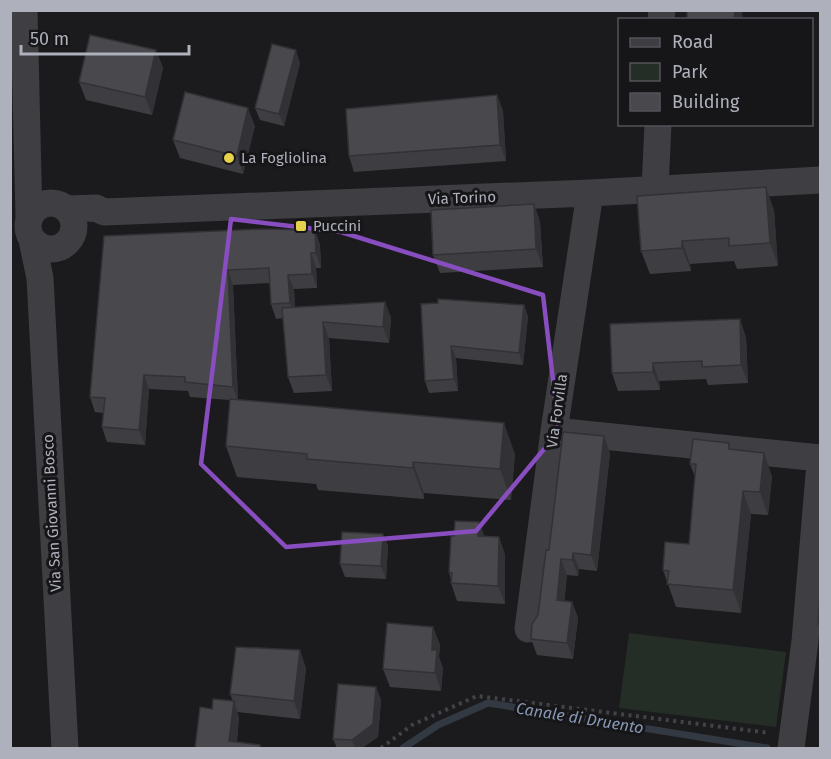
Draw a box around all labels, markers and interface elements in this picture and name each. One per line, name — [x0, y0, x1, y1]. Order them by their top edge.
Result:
scale bar — [21, 18, 189, 56]
legend — [618, 18, 813, 126]
text: 50 m — [30, 28, 69, 50]
text: Road — [672, 31, 714, 53]
text: Park — [672, 61, 708, 83]
text: Building — [672, 91, 740, 113]
place label: La Fogliolina — [241, 149, 327, 167]
marker: La Fogliolina — [222, 151, 236, 165]
street label: Via Torino — [428, 188, 496, 208]
place label: Puccini — [313, 217, 361, 235]
marker: Puccini — [294, 219, 308, 233]
street label: Via Forvilla — [543, 373, 571, 449]
street label: Via San Giovanni Bosco — [39, 434, 65, 592]
water label: Canale di Druento — [515, 699, 645, 737]

